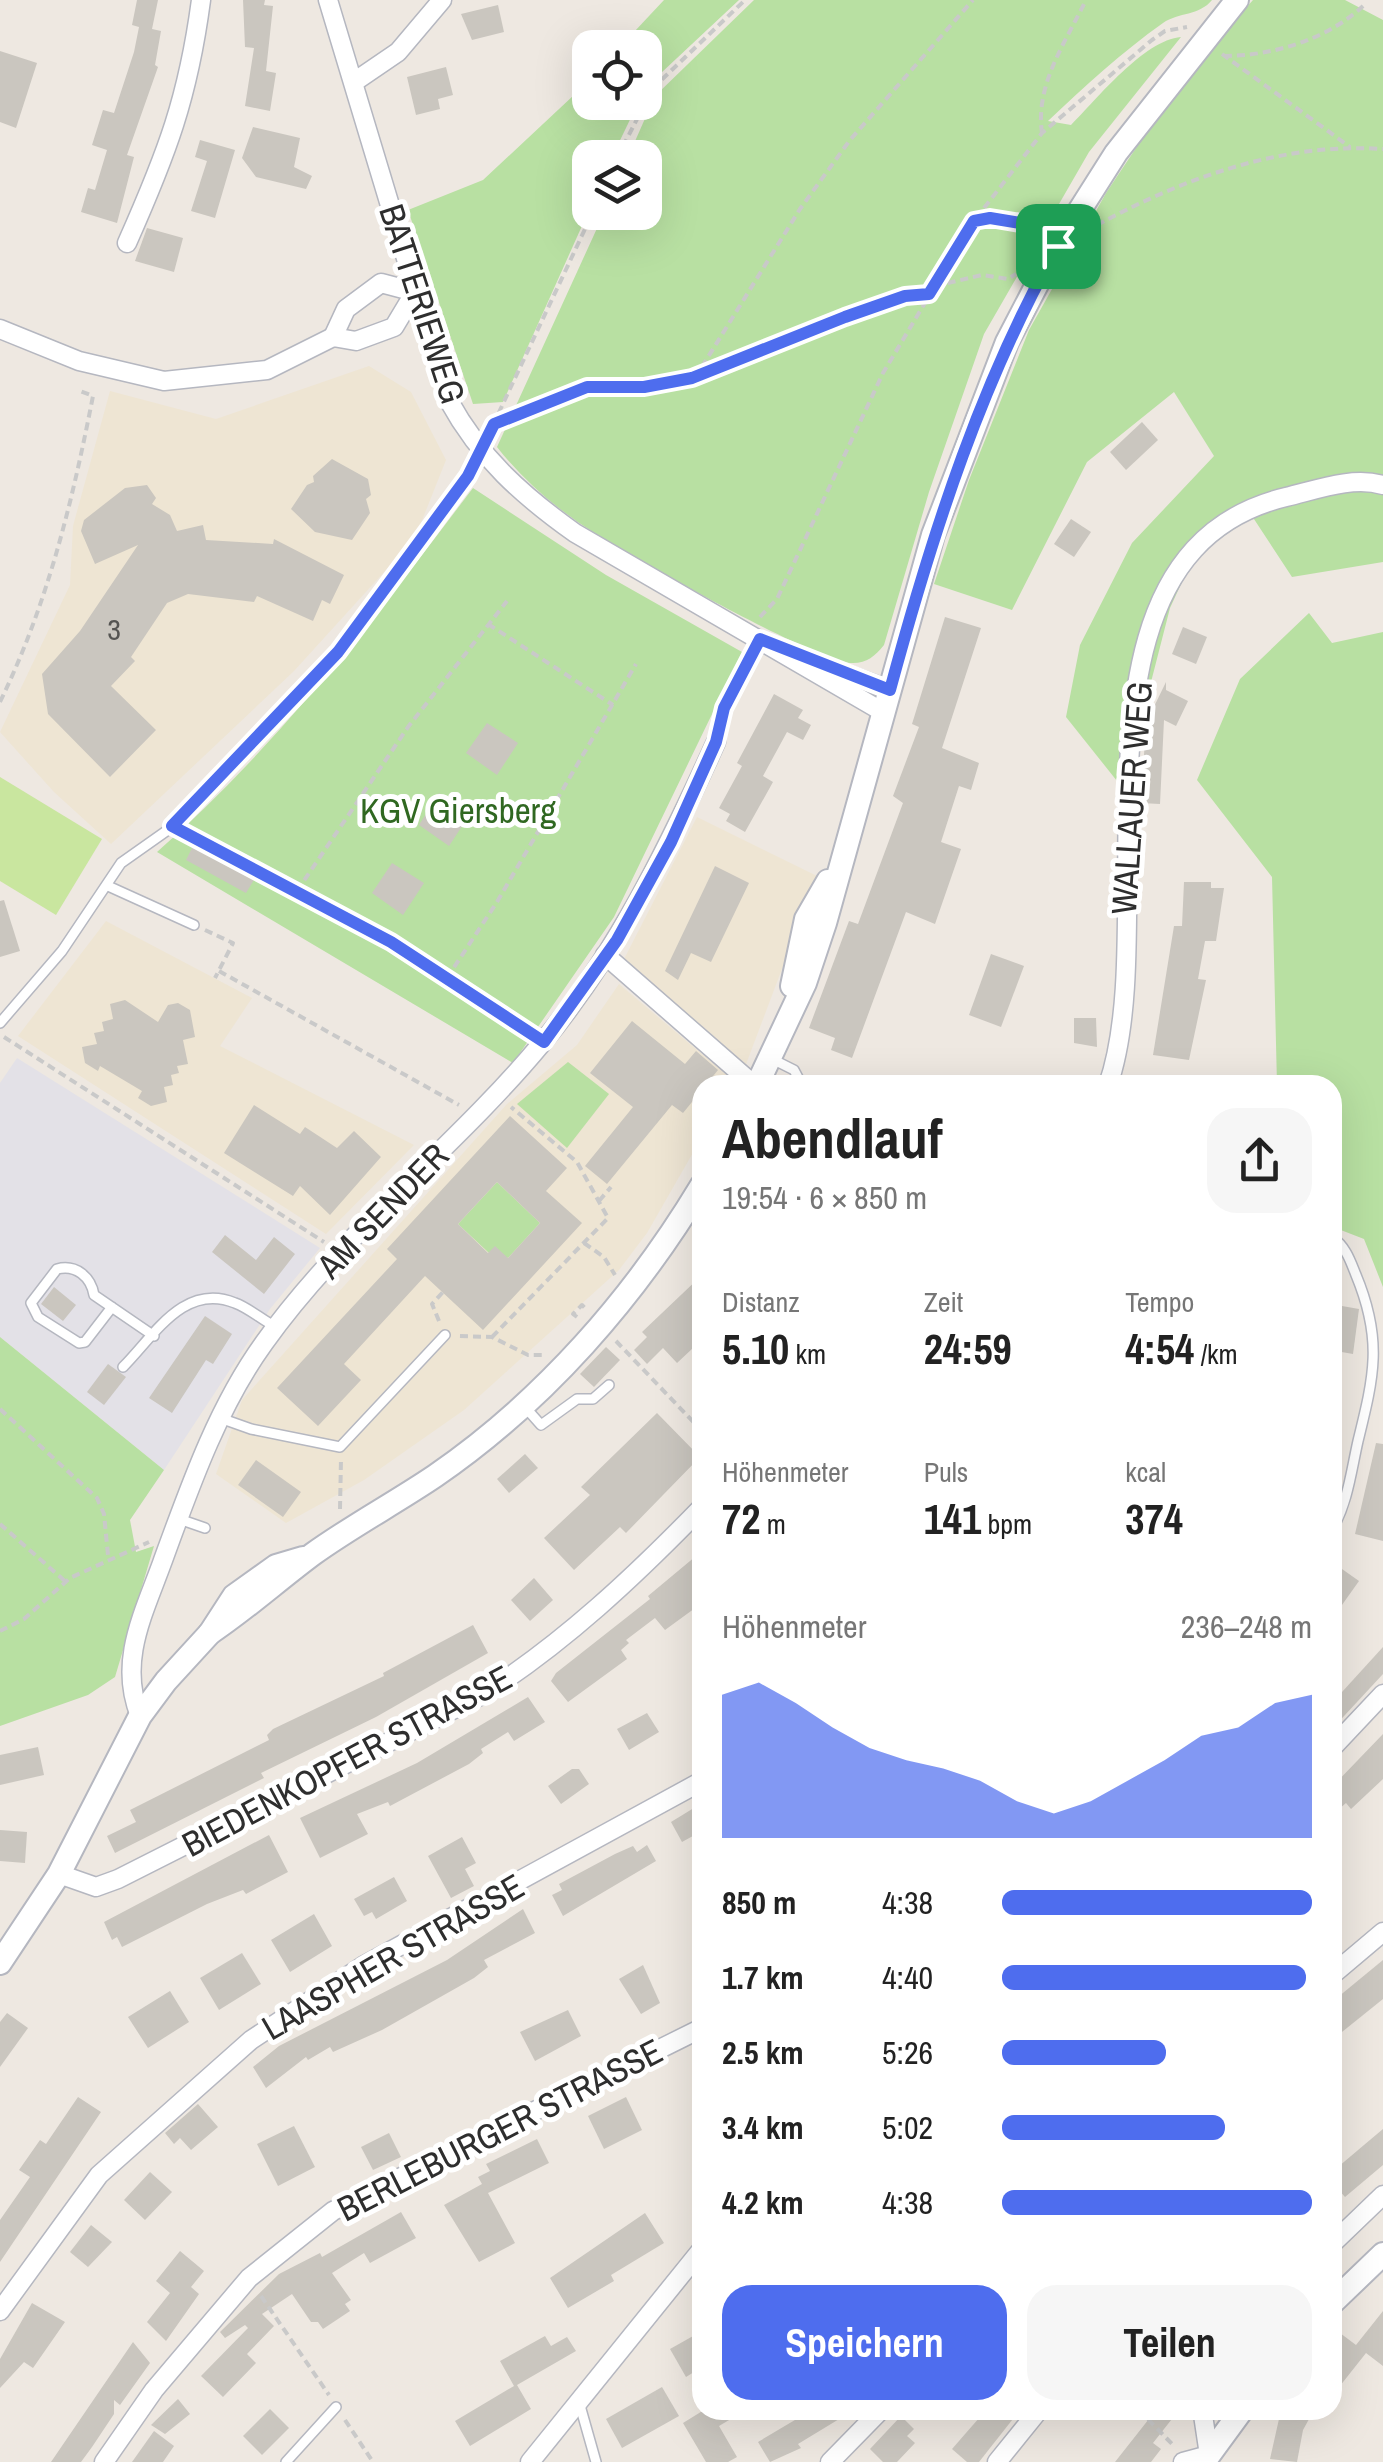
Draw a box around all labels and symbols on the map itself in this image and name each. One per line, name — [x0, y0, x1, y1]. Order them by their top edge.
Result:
street label: BATTERIEWEG — [368, 198, 477, 409]
pin — [1016, 204, 1101, 289]
house number: 3 — [107, 609, 121, 649]
street label: WALLAUER WEG — [1100, 680, 1163, 916]
park label: KGV Giersberg — [360, 787, 556, 834]
street label: AM SENDER — [306, 1133, 459, 1289]
street label: BIEDENKOPFER STRASSE — [174, 1654, 520, 1867]
street label: LAASPHER STRASSE — [253, 1862, 532, 2051]
street label: BERLEBURGER STRASSE — [329, 2027, 670, 2232]

